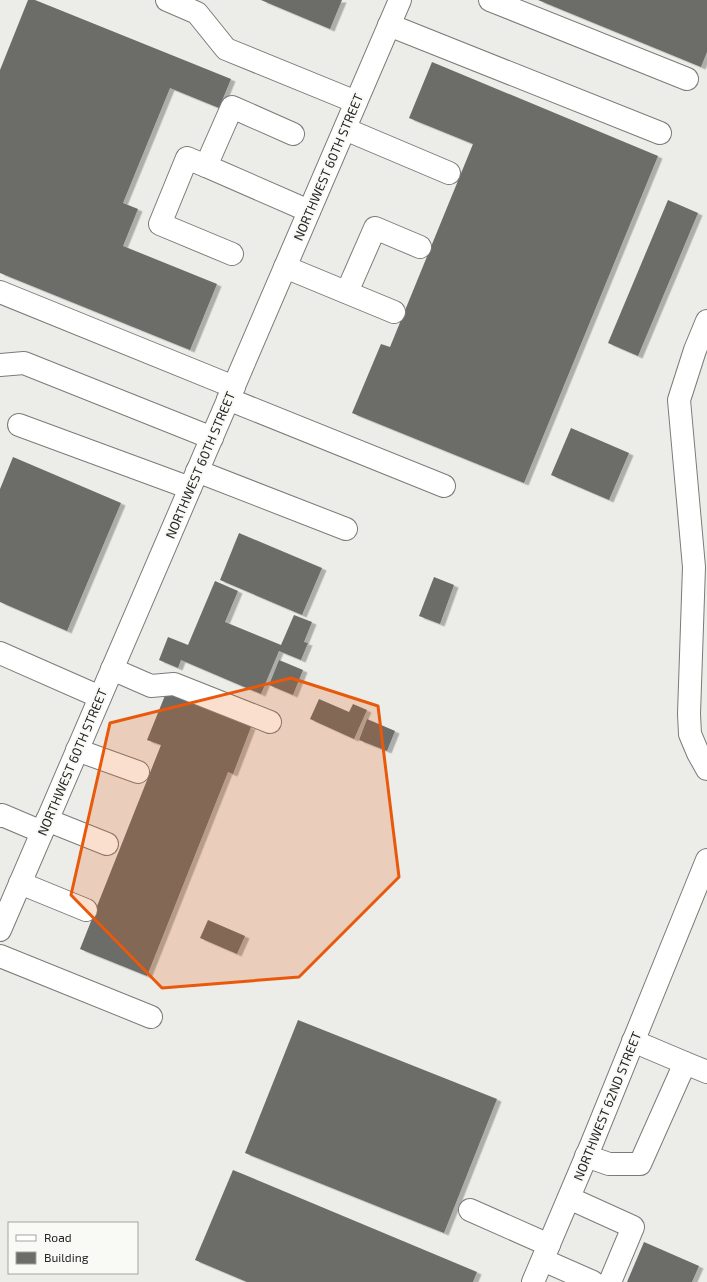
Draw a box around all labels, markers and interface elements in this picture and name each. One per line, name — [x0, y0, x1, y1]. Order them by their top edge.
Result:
street label: NORTHWEST 60TH STREET — [290, 91, 366, 243]
street label: NORTHWEST 60TH STREET — [162, 389, 238, 541]
street label: NORTHWEST 60TH STREET — [34, 686, 110, 838]
street label: NORTHWEST 62ND STREET — [570, 1029, 644, 1183]
legend — [8, 1222, 138, 1274]
text: Road — [44, 1230, 72, 1244]
text: Building — [44, 1250, 89, 1264]

